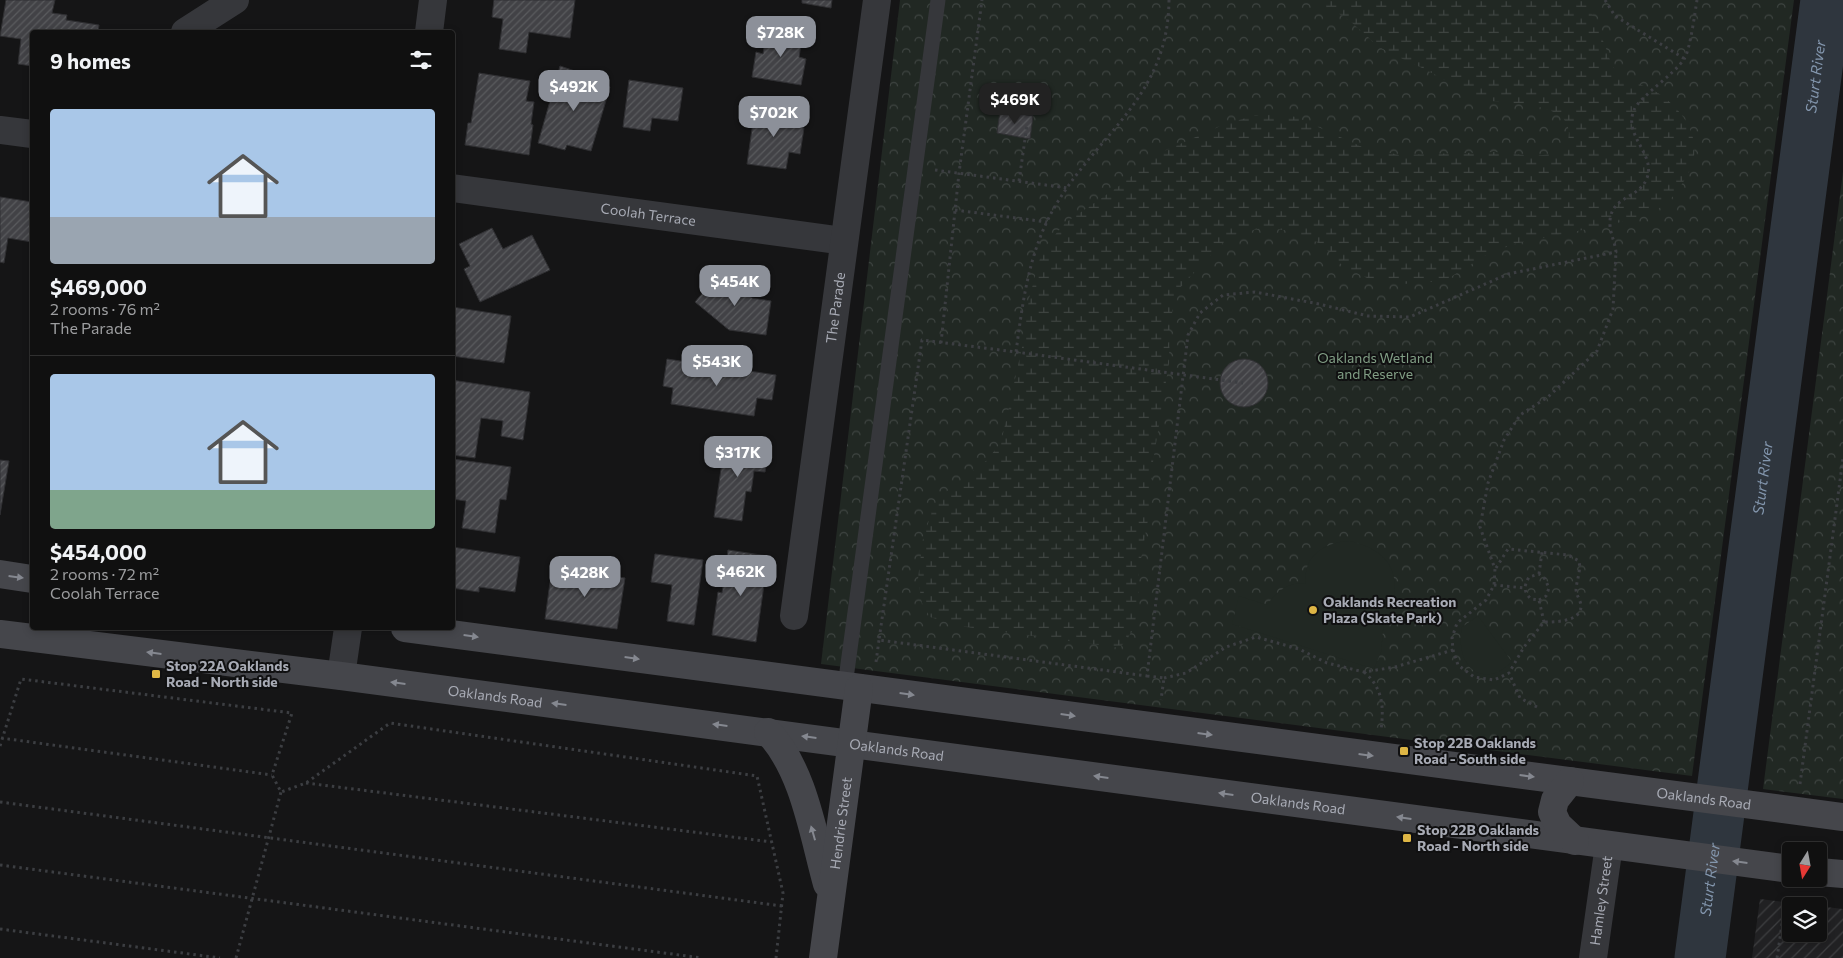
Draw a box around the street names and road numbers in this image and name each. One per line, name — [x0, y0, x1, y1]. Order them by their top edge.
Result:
street label: Coolah Terrace — [600, 199, 697, 229]
street label: The Parade — [822, 271, 848, 344]
street label: Oaklands Road — [447, 681, 543, 711]
street label: Oaklands Road — [848, 735, 945, 764]
street label: Hendrie Street — [826, 776, 855, 870]
street label: Oaklands Road — [1656, 784, 1752, 813]
street label: Oaklands Road — [1250, 788, 1346, 818]
street label: Hamley Street — [1586, 854, 1615, 946]

